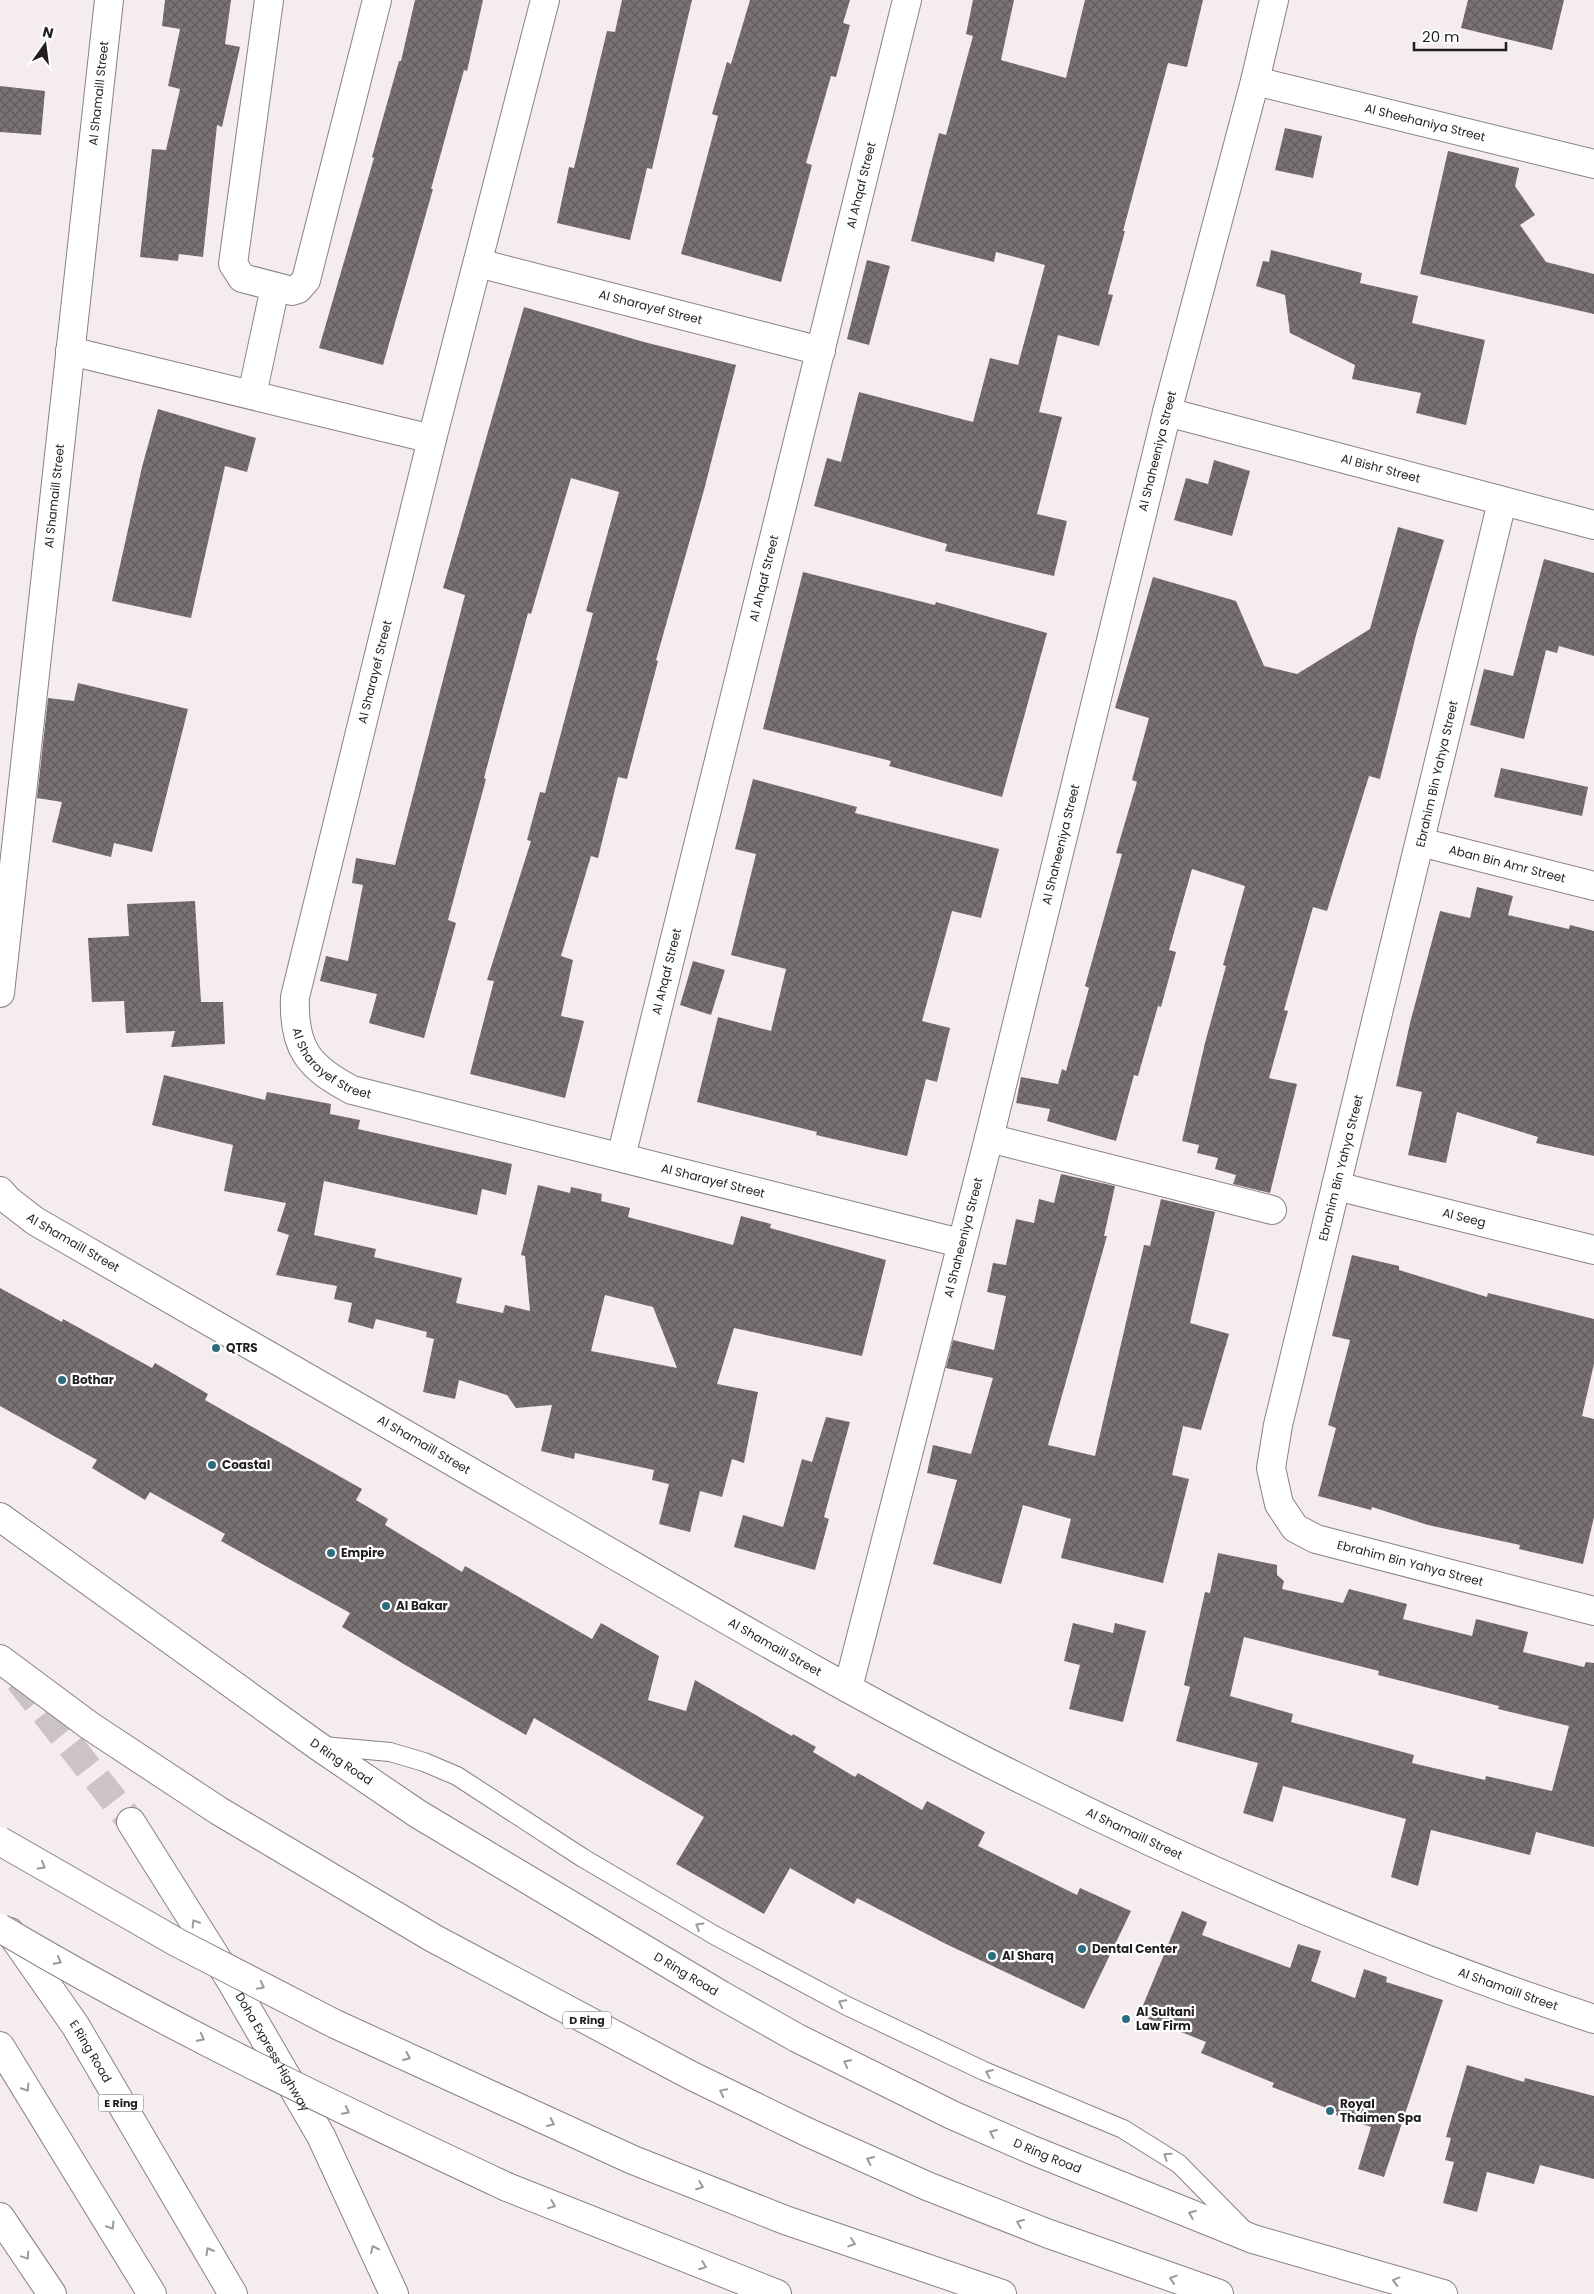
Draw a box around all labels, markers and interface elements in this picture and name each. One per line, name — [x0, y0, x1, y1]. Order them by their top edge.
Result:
north arrow — [20, 20, 70, 70]
scale bar — [1414, 20, 1506, 52]
text: N — [41, 21, 56, 43]
text: 20 m — [1422, 26, 1460, 47]
street label: Al Shamaill Street — [84, 40, 112, 146]
street label: Al Sheehaniya Street — [1363, 99, 1487, 145]
street label: Al Ahqaf Street — [842, 140, 880, 230]
street label: Al Sharayef Street — [597, 285, 704, 328]
street label: Al Shaheeniya Street — [1134, 389, 1180, 513]
street label: Al Shamaill Street — [40, 443, 68, 549]
street label: Al Bishr Street — [1339, 449, 1422, 487]
street label: Al Ahqaf Street — [745, 533, 782, 623]
street label: Al Sharayef Street — [353, 618, 396, 725]
street label: Ebrahim Bin Yahya Street — [1411, 699, 1462, 849]
street label: Al Shaheeniya Street — [1038, 782, 1083, 906]
street label: Aban Bin Amr Street — [1447, 841, 1568, 887]
street label: Al Ahqaf Street — [647, 926, 685, 1017]
street label: Al Sharayef Street — [289, 1026, 373, 1103]
street label: Ebrahim Bin Yahya Street — [1314, 1093, 1367, 1243]
street label: Al Sharayef Street — [660, 1159, 767, 1202]
street label: Al Shaheeniya Street — [939, 1175, 987, 1299]
street label: Al Seeg — [1441, 1204, 1488, 1231]
street label: Al Shamaill Street — [23, 1209, 123, 1276]
place label: QTRS — [226, 1339, 258, 1356]
marker: QTRS — [210, 1342, 222, 1354]
place label: Bothar — [72, 1371, 114, 1388]
marker: Bothar — [56, 1374, 68, 1386]
street label: Al Shamaill Street — [375, 1411, 474, 1478]
place label: Coastal — [222, 1456, 270, 1473]
marker: Coastal — [206, 1459, 218, 1471]
street label: Ebrahim Bin Yahya Street — [1335, 1536, 1485, 1590]
place label: Empire — [341, 1544, 385, 1561]
marker: Empire — [325, 1547, 337, 1559]
place label: Al Bakar — [396, 1597, 448, 1614]
marker: Al Bakar — [380, 1600, 392, 1612]
street label: Al Shamaill Street — [725, 1613, 825, 1680]
street label: D Ring Road — [307, 1734, 376, 1789]
street label: Al Shamaill Street — [1083, 1803, 1185, 1863]
one-way arrow — [36, 1859, 45, 1869]
one-way arrow — [191, 1920, 201, 1929]
one-way arrow — [695, 1923, 704, 1933]
place label: Dental Center — [1092, 1940, 1177, 1957]
marker: Dental Center — [1076, 1943, 1088, 1955]
place label: Al Sharq — [1002, 1947, 1054, 1964]
street label: D Ring Road — [651, 1948, 722, 1999]
marker: Al Sharq — [986, 1950, 998, 1962]
one-way arrow — [53, 1955, 62, 1965]
street label: Al Shamaill Street — [1456, 1963, 1560, 2014]
one-way arrow — [256, 1980, 265, 1990]
street label: Doha Express Highway — [232, 1989, 314, 2115]
one-way arrow — [838, 2000, 847, 2010]
place label: Al Sultani Law Firm — [1136, 2003, 1195, 2034]
road number: D Ring — [563, 2012, 611, 2028]
marker: Al Sultani Law Firm — [1120, 2013, 1132, 2025]
street label: E Ring Road — [66, 2016, 116, 2086]
one-way arrow — [196, 2032, 205, 2042]
one-way arrow — [402, 2051, 411, 2061]
one-way arrow — [843, 2059, 852, 2069]
one-way arrow — [985, 2069, 994, 2079]
one-way arrow — [19, 2082, 29, 2091]
one-way arrow — [719, 2087, 728, 2098]
road number: E Ring — [98, 2094, 144, 2112]
place label: Royal Thaimen Spa — [1340, 2095, 1421, 2126]
one-way arrow — [341, 2105, 350, 2115]
marker: Royal Thaimen Spa — [1324, 2105, 1336, 2117]
one-way arrow — [546, 2116, 555, 2127]
one-way arrow — [989, 2128, 998, 2139]
street label: D Ring Road — [1011, 2134, 1084, 2177]
one-way arrow — [1164, 2153, 1173, 2162]
one-way arrow — [866, 2156, 875, 2167]
one-way arrow — [695, 2180, 704, 2191]
one-way arrow — [548, 2200, 556, 2210]
one-way arrow — [1188, 2210, 1197, 2221]
one-way arrow — [1016, 2219, 1025, 2229]
one-way arrow — [105, 2220, 114, 2229]
one-way arrow — [848, 2237, 856, 2247]
one-way arrow — [369, 2245, 380, 2254]
one-way arrow — [206, 2248, 216, 2257]
one-way arrow — [20, 2250, 29, 2259]
one-way arrow — [698, 2260, 707, 2270]
one-way arrow — [1169, 2275, 1178, 2285]
one-way arrow — [1393, 2277, 1401, 2287]

